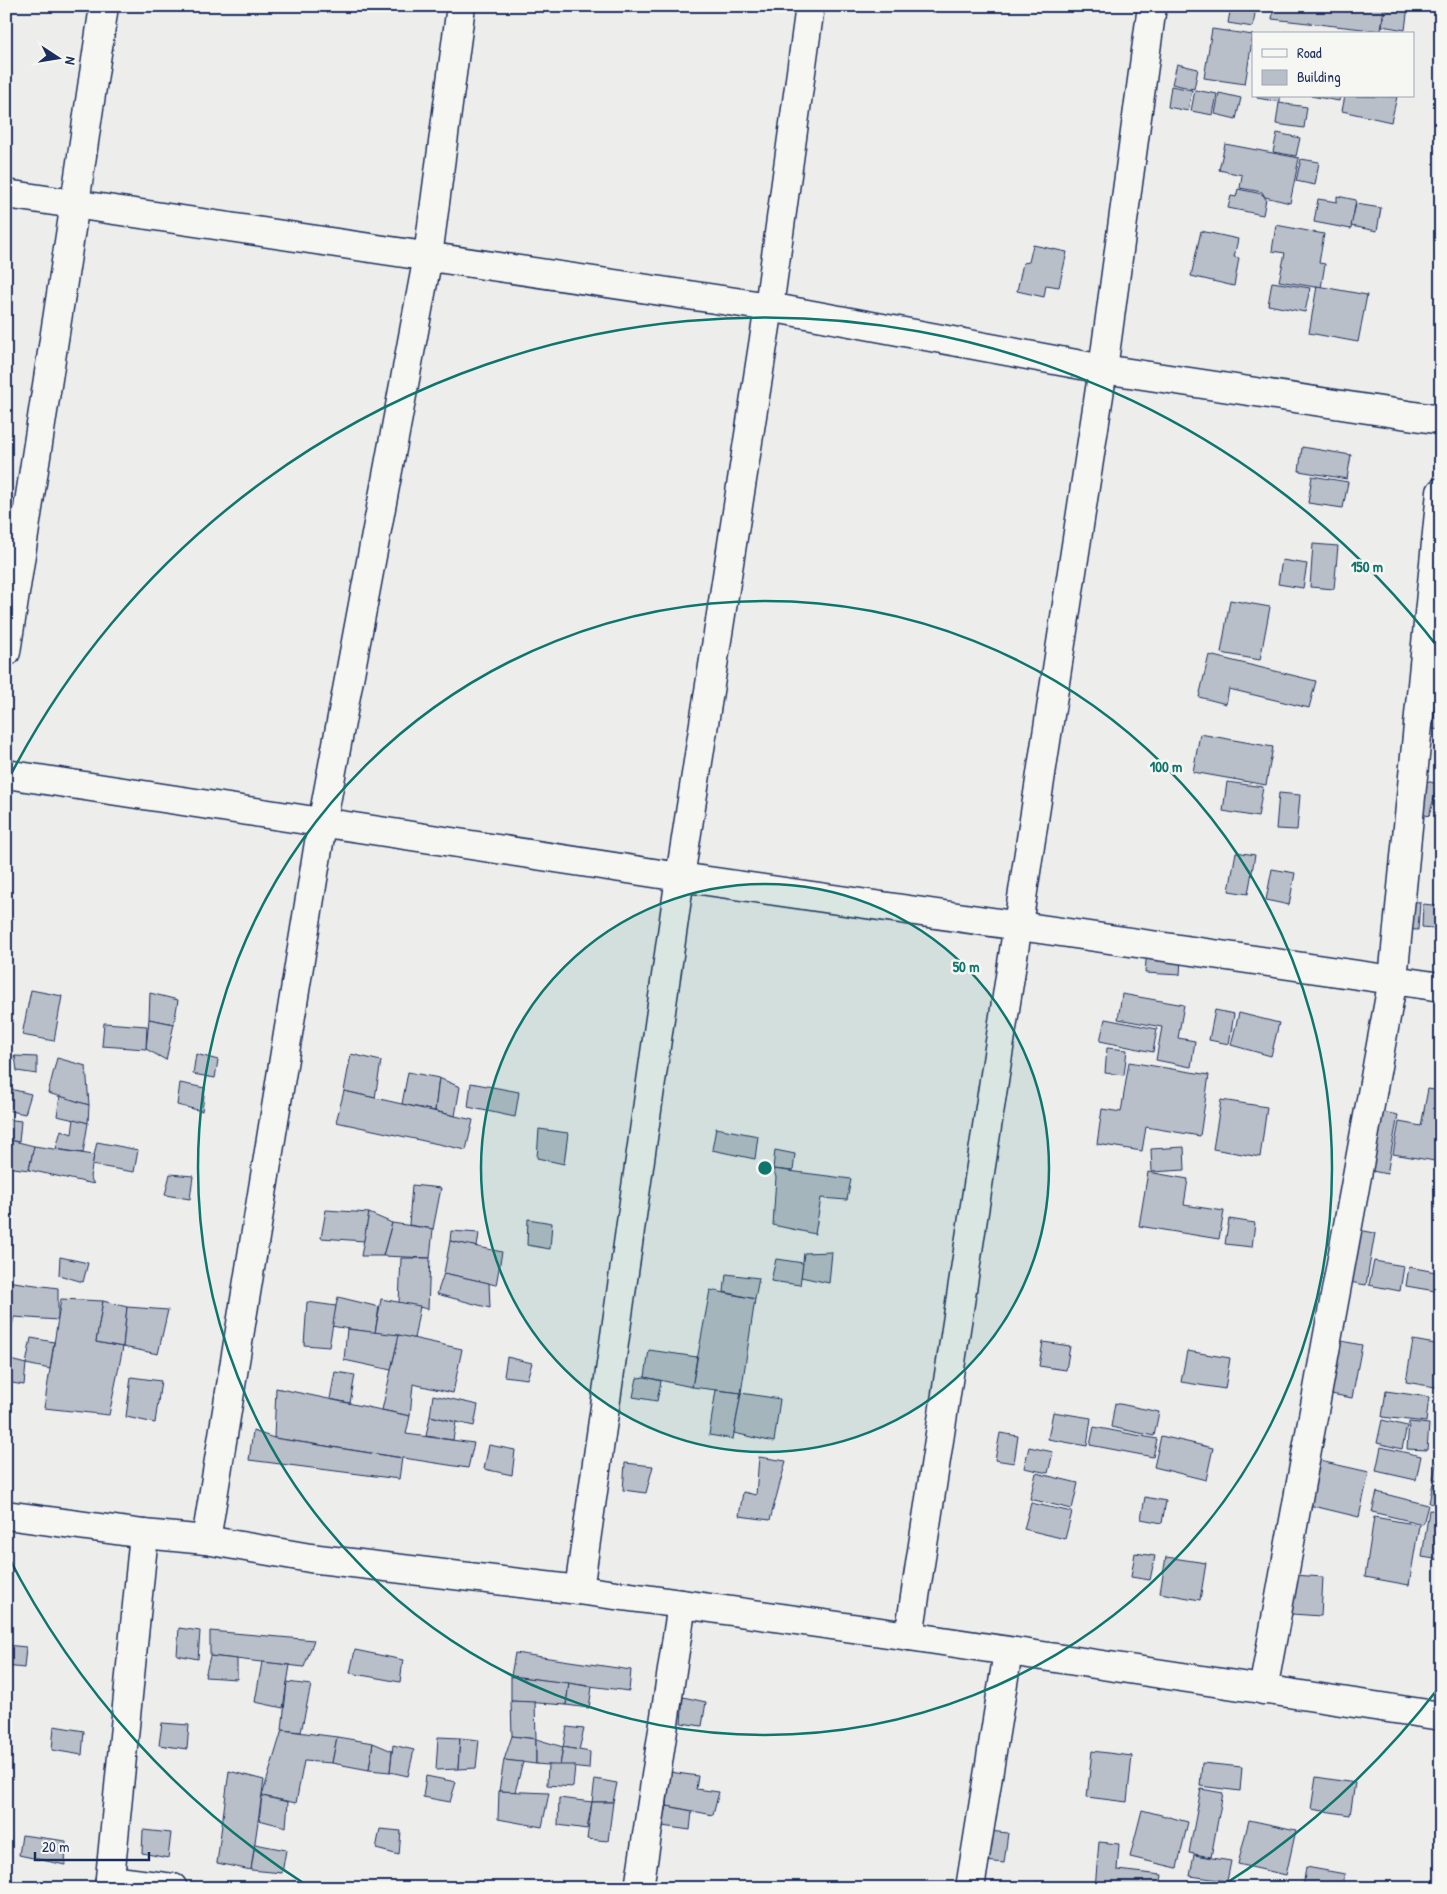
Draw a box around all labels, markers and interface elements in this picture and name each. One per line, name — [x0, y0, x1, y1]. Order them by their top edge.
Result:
north arrow — [32, 32, 82, 82]
legend — [1252, 32, 1414, 98]
text: Road — [1297, 42, 1322, 63]
text: N — [61, 55, 81, 67]
text: Building — [1297, 66, 1341, 87]
text: 150 m — [1351, 556, 1383, 577]
text: 100 m — [1150, 756, 1182, 777]
text: 50 m — [953, 956, 979, 977]
centre of rings — [756, 1159, 774, 1177]
scale bar — [35, 1829, 149, 1861]
text: 20 m — [42, 1836, 69, 1857]

